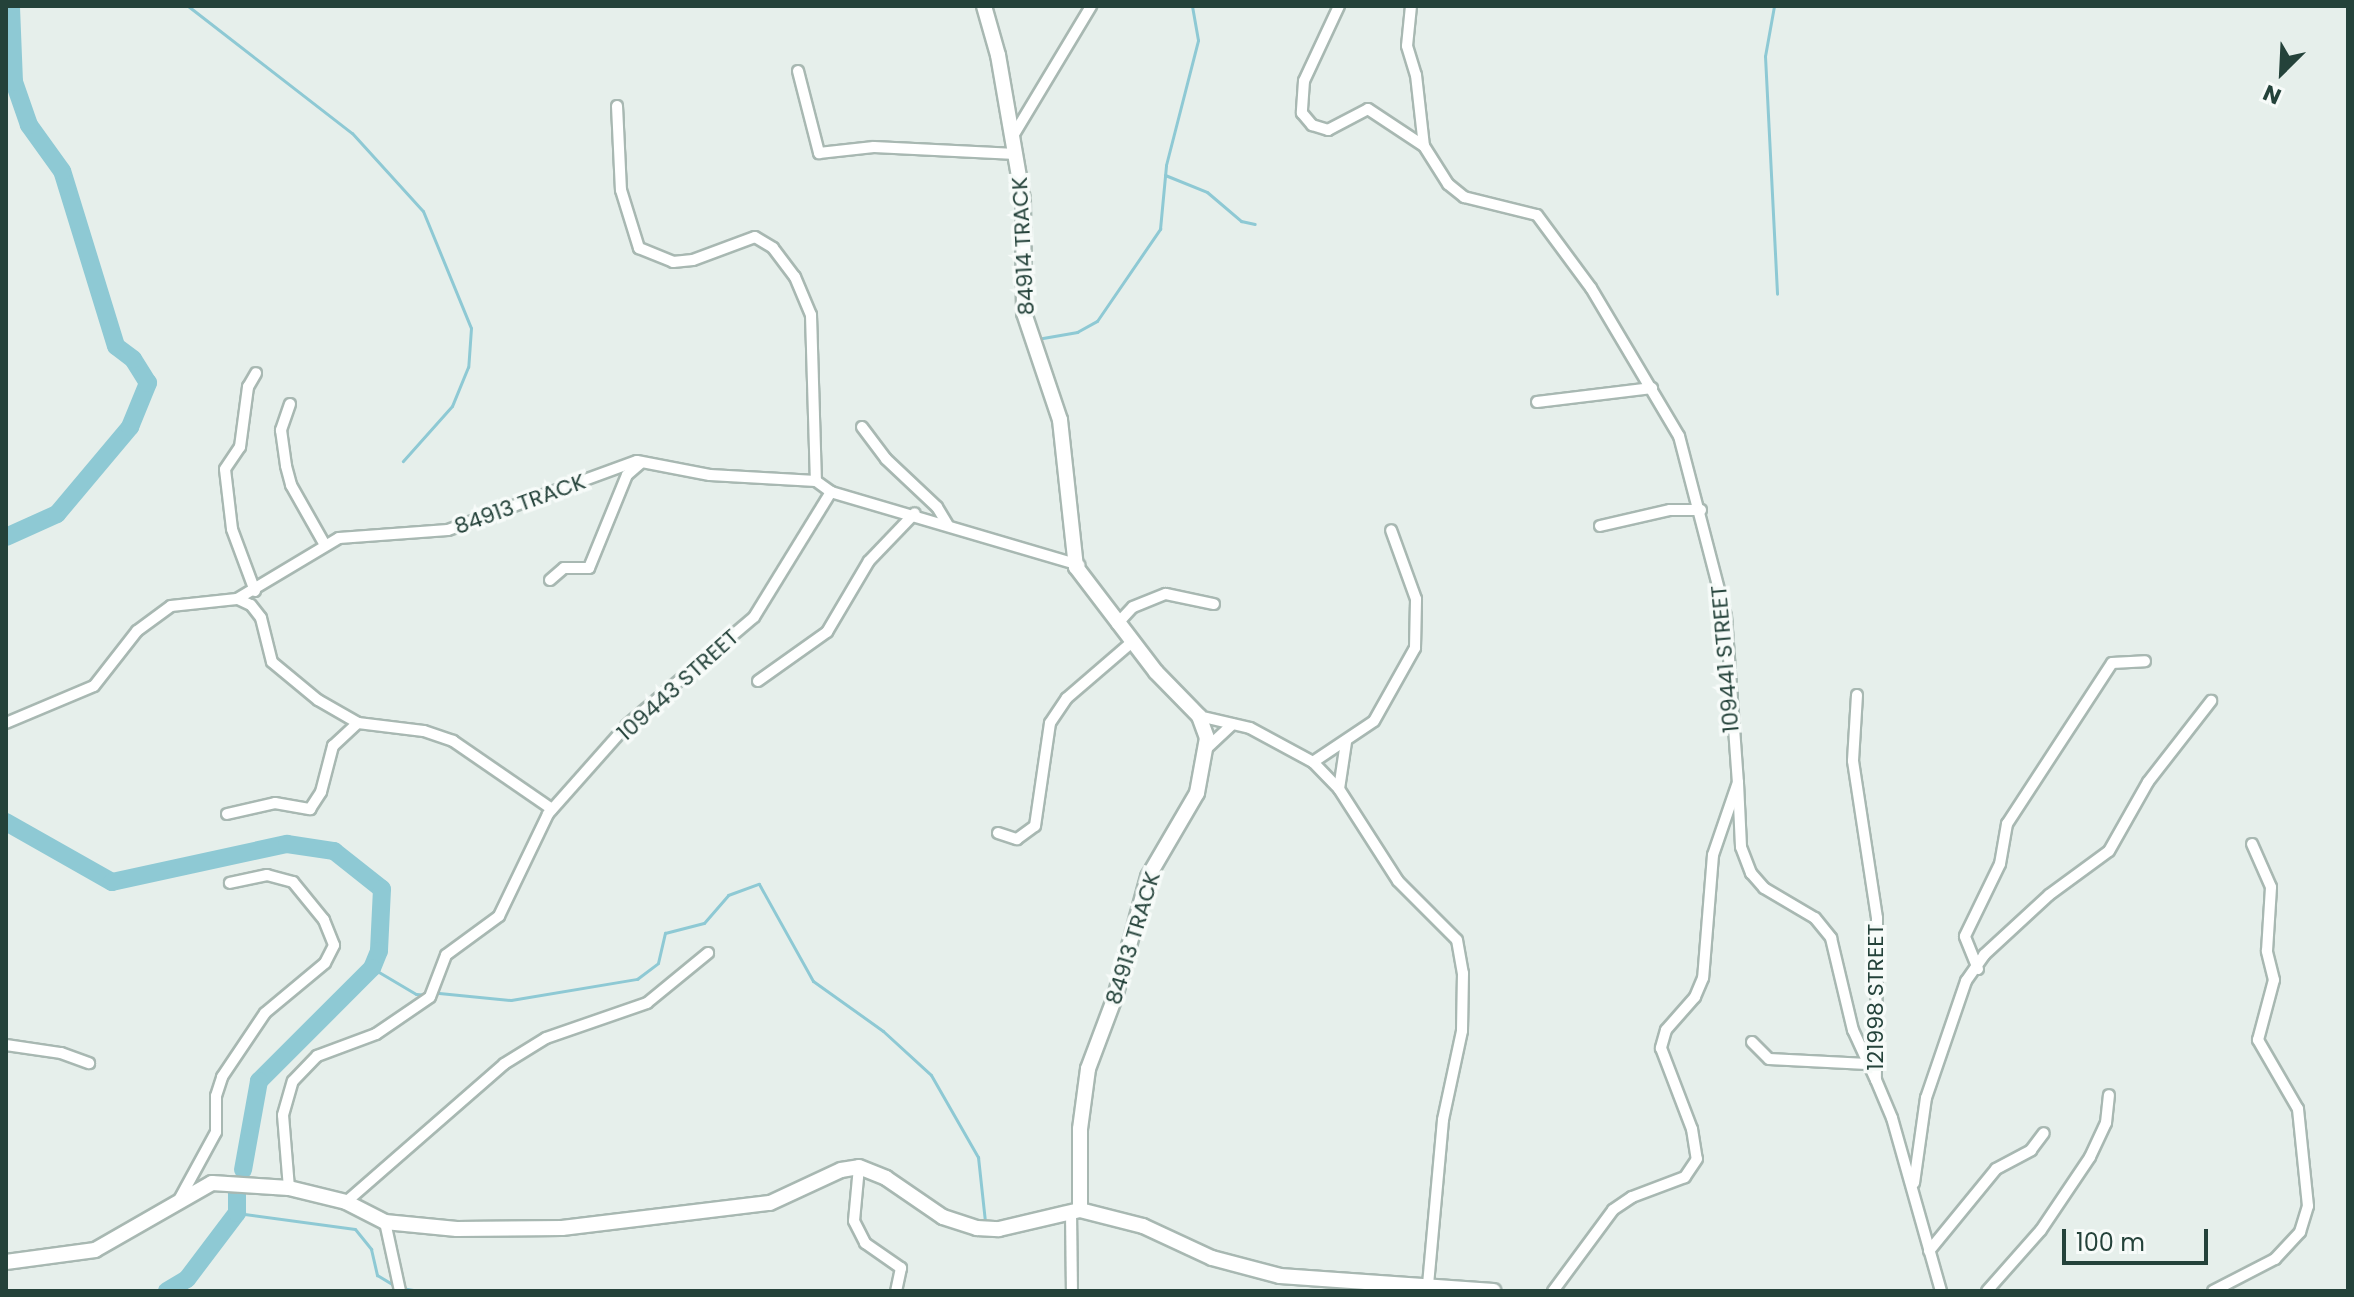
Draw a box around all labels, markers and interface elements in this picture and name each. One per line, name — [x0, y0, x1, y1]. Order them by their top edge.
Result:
north arrow — [2242, 32, 2322, 112]
text: N — [2258, 77, 2286, 112]
street label: 84914 TRACK — [1006, 176, 1040, 316]
street label: 84913 TRACK — [451, 468, 589, 540]
street label: 109441 STREET — [1705, 584, 1745, 734]
street label: 109443 STREET — [612, 624, 744, 746]
street label: 84913 TRACK — [1100, 868, 1166, 1008]
street label: 121998 STREET — [1863, 924, 1889, 1070]
scale bar — [2066, 1213, 2212, 1263]
text: 100 m — [2076, 1226, 2145, 1259]

